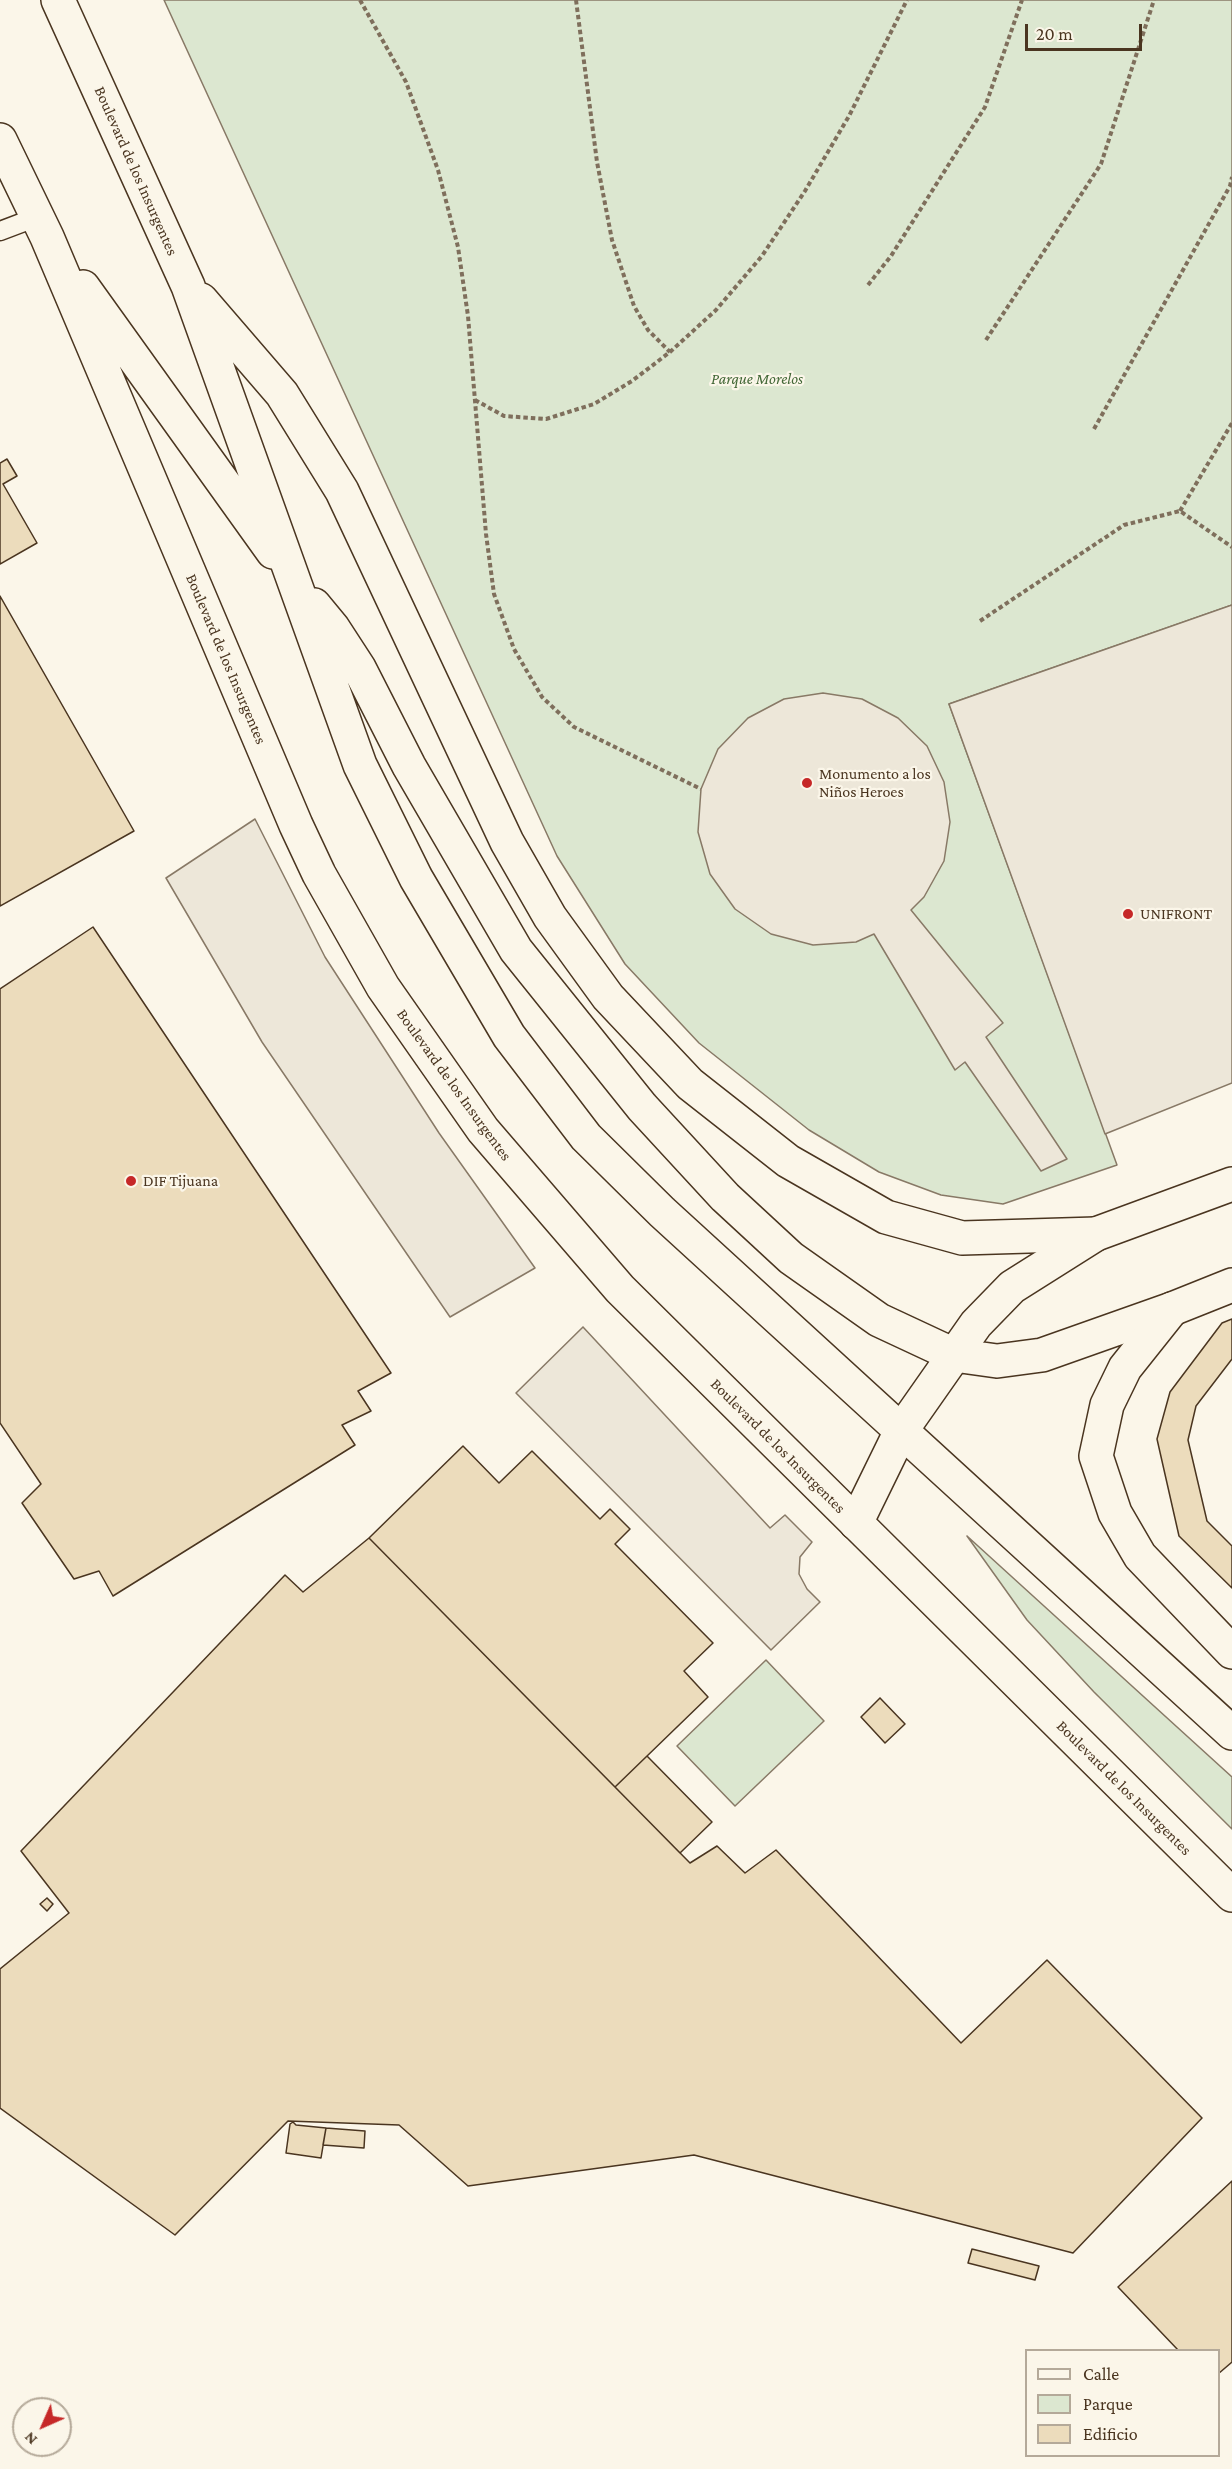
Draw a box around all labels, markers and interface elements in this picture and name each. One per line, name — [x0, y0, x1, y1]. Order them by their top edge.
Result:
scale bar — [1028, 12, 1145, 50]
text: 20 m — [1036, 24, 1073, 44]
street label: Boulevard de los Insurgentes — [90, 83, 182, 259]
park label: Parque Morelos — [711, 369, 803, 389]
street label: Boulevard de los Insurgentes — [181, 571, 271, 747]
place label: Monumento a los Niños Heroes — [819, 764, 931, 802]
marker: Monumento a los Niños Heroes — [800, 776, 814, 790]
place label: UNIFRONT — [1140, 904, 1212, 924]
marker: UNIFRONT — [1121, 907, 1135, 921]
street label: Boulevard de los Insurgentes — [392, 1005, 516, 1165]
place label: DIF Tijuana — [143, 1171, 218, 1191]
marker: DIF Tijuana — [124, 1174, 138, 1188]
street label: Boulevard de los Insurgentes — [706, 1374, 850, 1518]
street label: Boulevard de los Insurgentes — [1052, 1716, 1196, 1860]
legend — [1025, 2349, 1220, 2457]
text: Calle — [1083, 2364, 1119, 2384]
text: Parque — [1083, 2394, 1133, 2414]
north arrow — [12, 2397, 72, 2457]
text: Edificio — [1083, 2424, 1138, 2444]
text: N — [20, 2429, 40, 2449]

